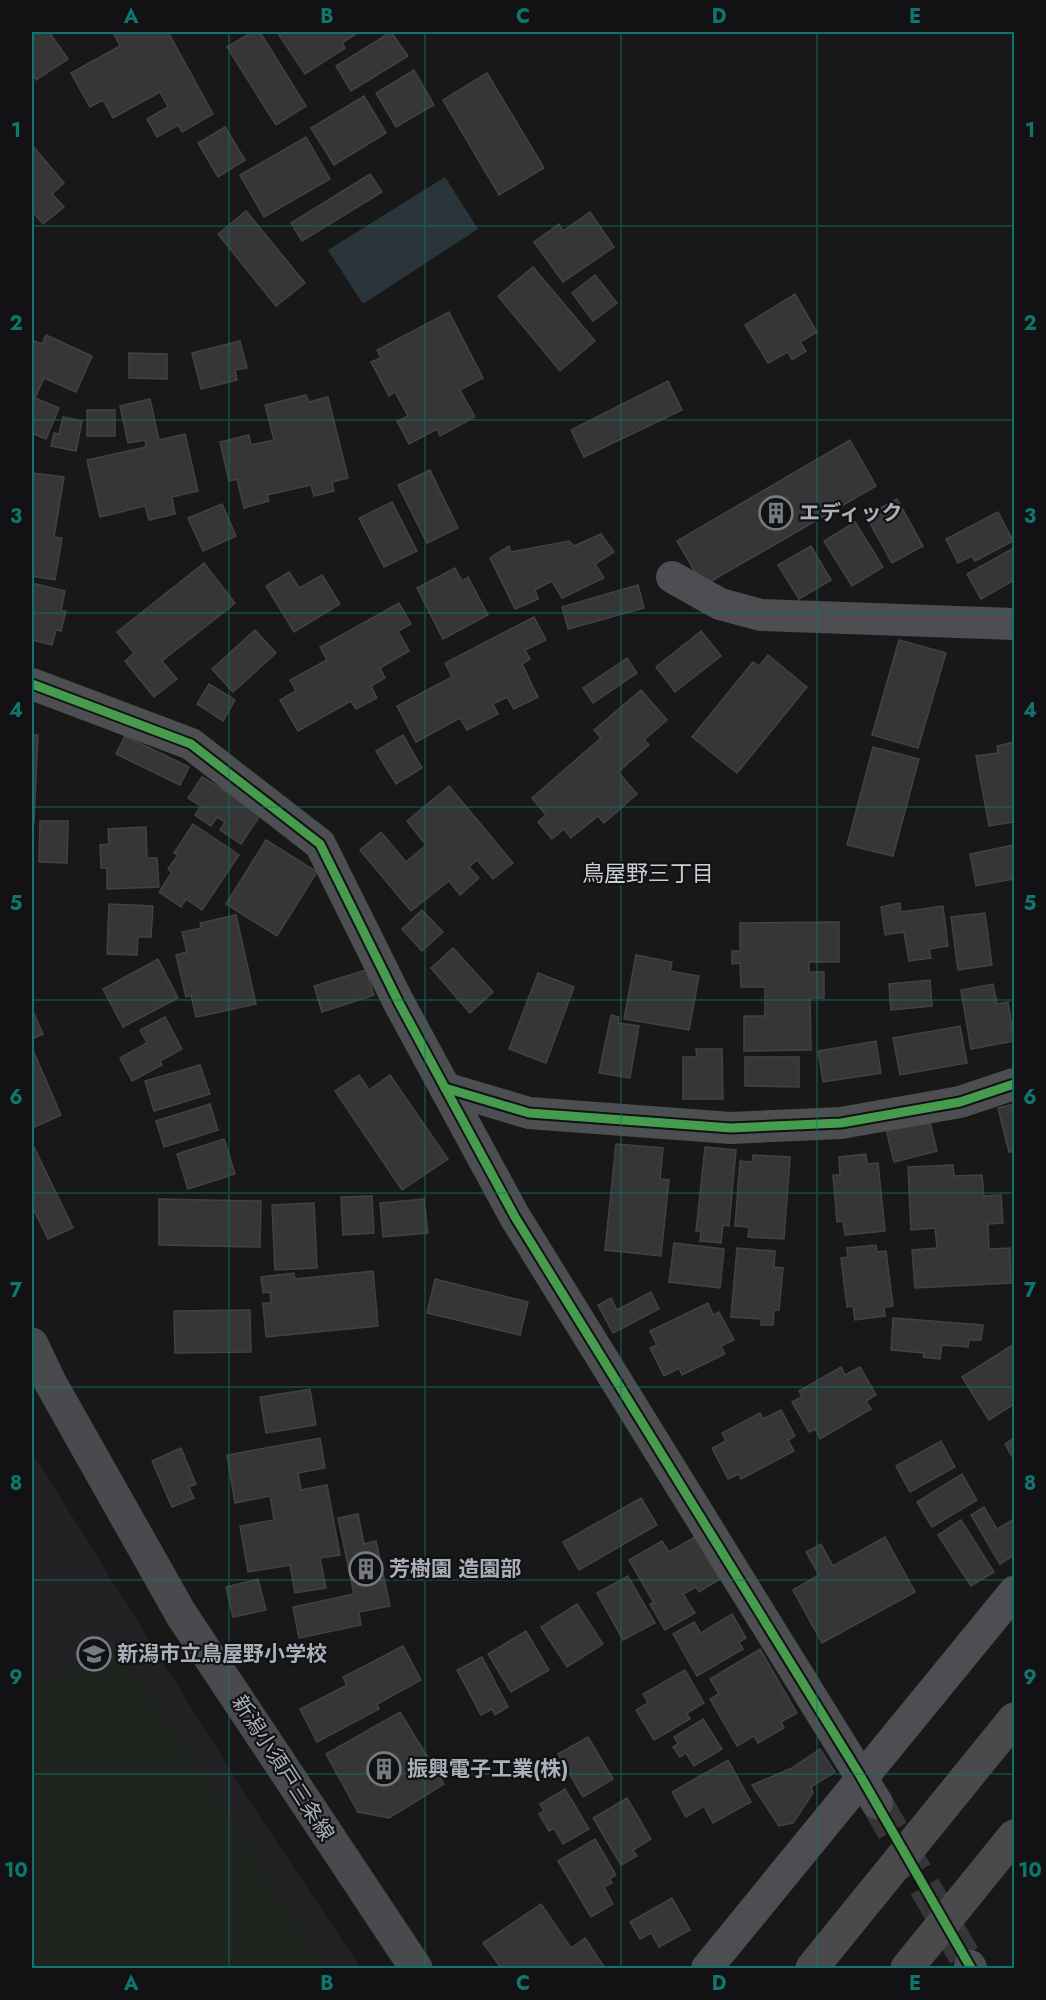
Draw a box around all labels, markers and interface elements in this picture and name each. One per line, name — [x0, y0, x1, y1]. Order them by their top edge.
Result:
text: A — [123, 2, 139, 31]
text: B — [320, 2, 334, 31]
text: C — [516, 2, 530, 31]
text: D — [712, 2, 726, 31]
text: E — [909, 2, 921, 31]
text: 1 — [11, 116, 21, 145]
text: 1 — [1025, 116, 1035, 145]
text: 2 — [9, 309, 23, 338]
text: 2 — [1023, 309, 1037, 338]
building icon: エディック — [758, 495, 794, 531]
place label: エディック — [799, 498, 903, 528]
text: 3 — [10, 502, 22, 531]
text: 3 — [1024, 502, 1036, 531]
text: 4 — [9, 696, 23, 725]
text: 4 — [1023, 696, 1037, 725]
district label: 鳥屋野三丁目 — [582, 857, 714, 889]
text: 5 — [10, 889, 23, 918]
text: 5 — [1024, 889, 1037, 918]
text: 6 — [9, 1083, 23, 1112]
text: 6 — [1023, 1083, 1037, 1112]
text: 7 — [10, 1276, 23, 1305]
text: 7 — [1024, 1276, 1037, 1305]
text: 8 — [10, 1469, 22, 1498]
text: 8 — [1024, 1469, 1036, 1498]
building icon: 芳樹園 造園部 — [348, 1551, 384, 1587]
place label: 芳樹園 造園部 — [389, 1554, 521, 1584]
school or university icon: 新潟市立鳥屋野小学校 — [76, 1636, 112, 1672]
place label: 新潟市立鳥屋野小学校 — [117, 1639, 327, 1669]
text: 9 — [9, 1663, 23, 1692]
text: 9 — [1023, 1663, 1037, 1692]
street label: 新潟小須戸三条線 — [225, 1689, 341, 1847]
building icon: 振興電子工業(株) — [366, 1751, 402, 1787]
place label: 振興電子工業(株) — [407, 1754, 568, 1784]
text: 10 — [4, 1856, 28, 1885]
text: 10 — [1018, 1856, 1042, 1885]
text: A — [123, 1969, 139, 1998]
text: B — [320, 1969, 334, 1998]
text: C — [516, 1969, 530, 1998]
text: D — [712, 1969, 726, 1998]
text: E — [909, 1969, 921, 1998]

